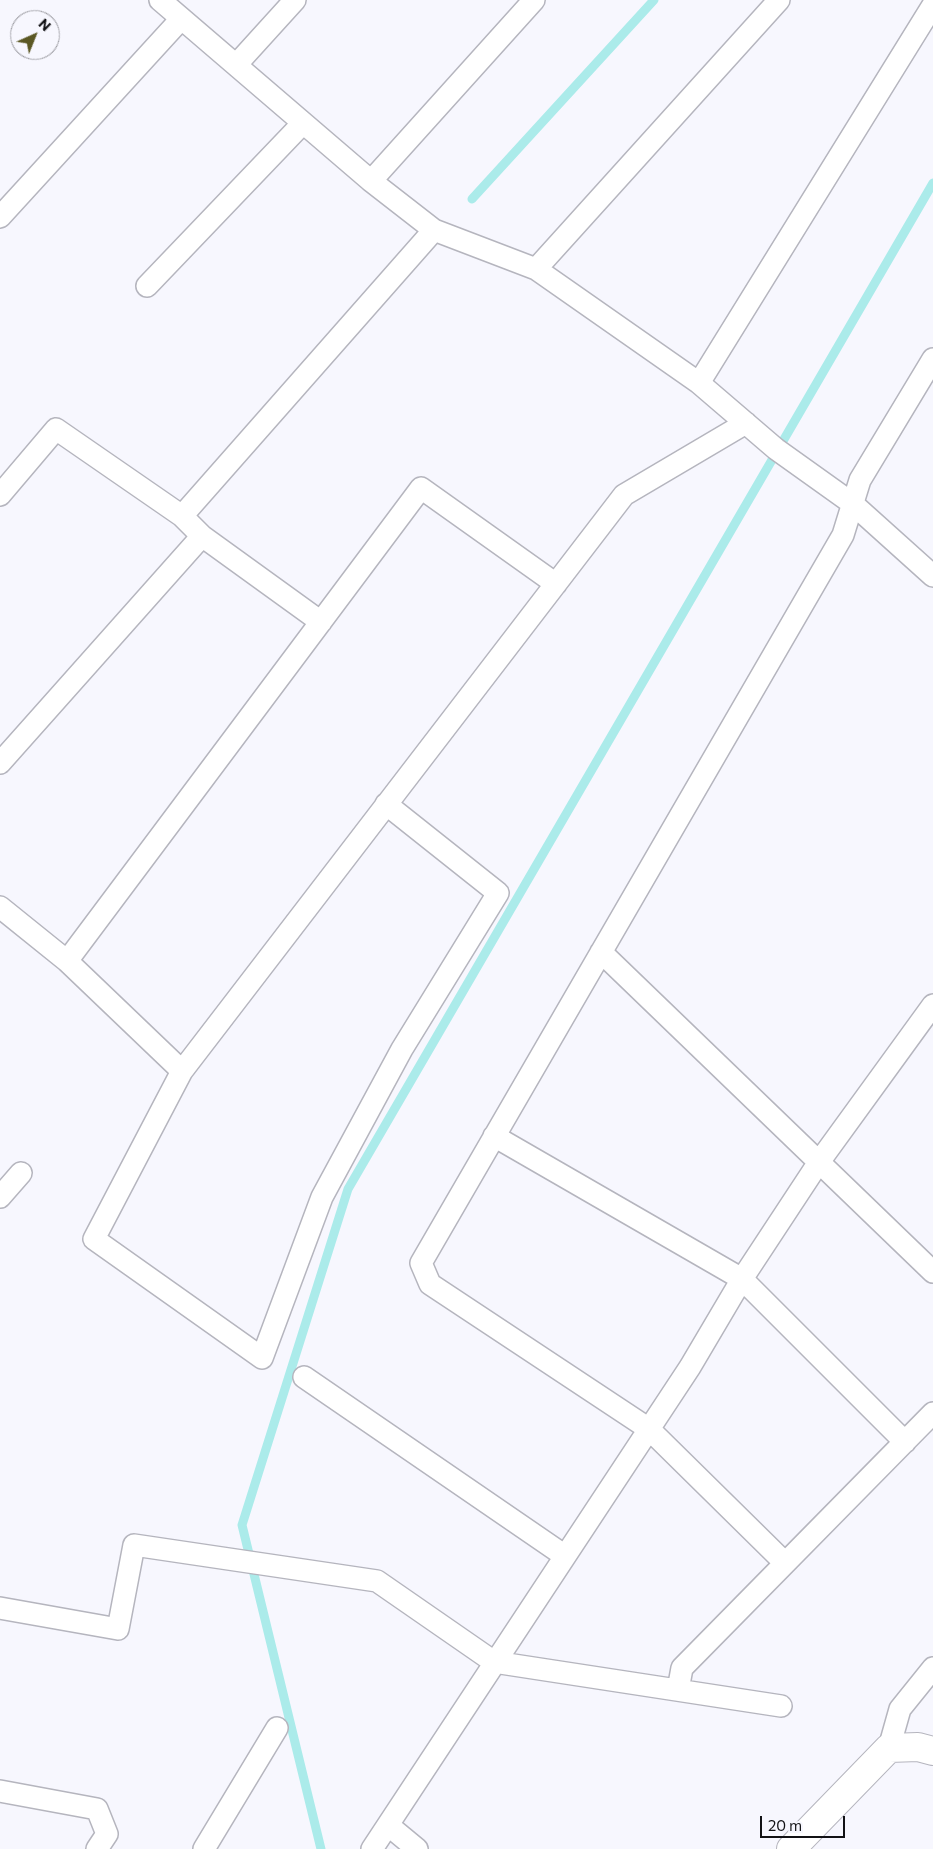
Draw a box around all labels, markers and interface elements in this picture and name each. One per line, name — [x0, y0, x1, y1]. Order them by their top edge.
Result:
north arrow — [10, 10, 60, 60]
text: N — [35, 15, 55, 34]
scale bar — [763, 1806, 848, 1838]
text: 20 m — [768, 1816, 802, 1834]

